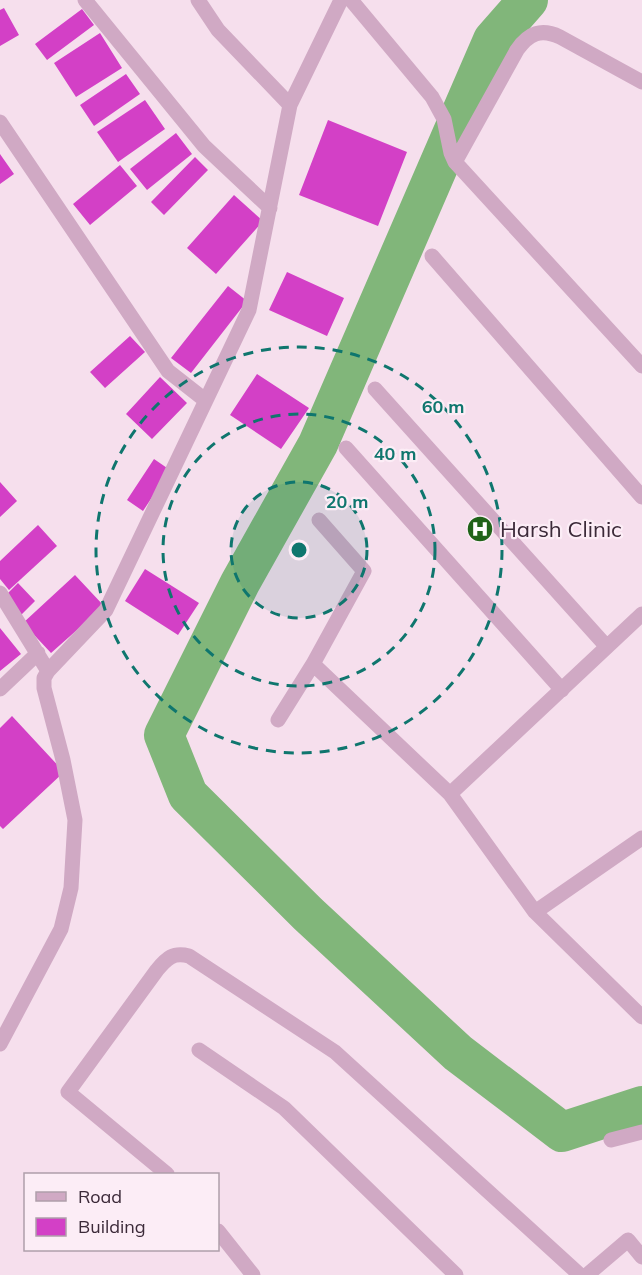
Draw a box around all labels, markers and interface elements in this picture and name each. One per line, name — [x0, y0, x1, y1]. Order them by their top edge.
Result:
text: 60 m — [422, 395, 464, 418]
text: 40 m — [374, 442, 416, 465]
text: 20 m — [326, 490, 368, 513]
hospital icon: Harsh Clinic — [465, 514, 495, 544]
place label: Harsh Clinic — [500, 515, 622, 543]
centre of rings — [289, 540, 309, 560]
legend — [24, 1173, 219, 1251]
text: Road — [78, 1185, 122, 1208]
text: Building — [78, 1215, 146, 1238]

